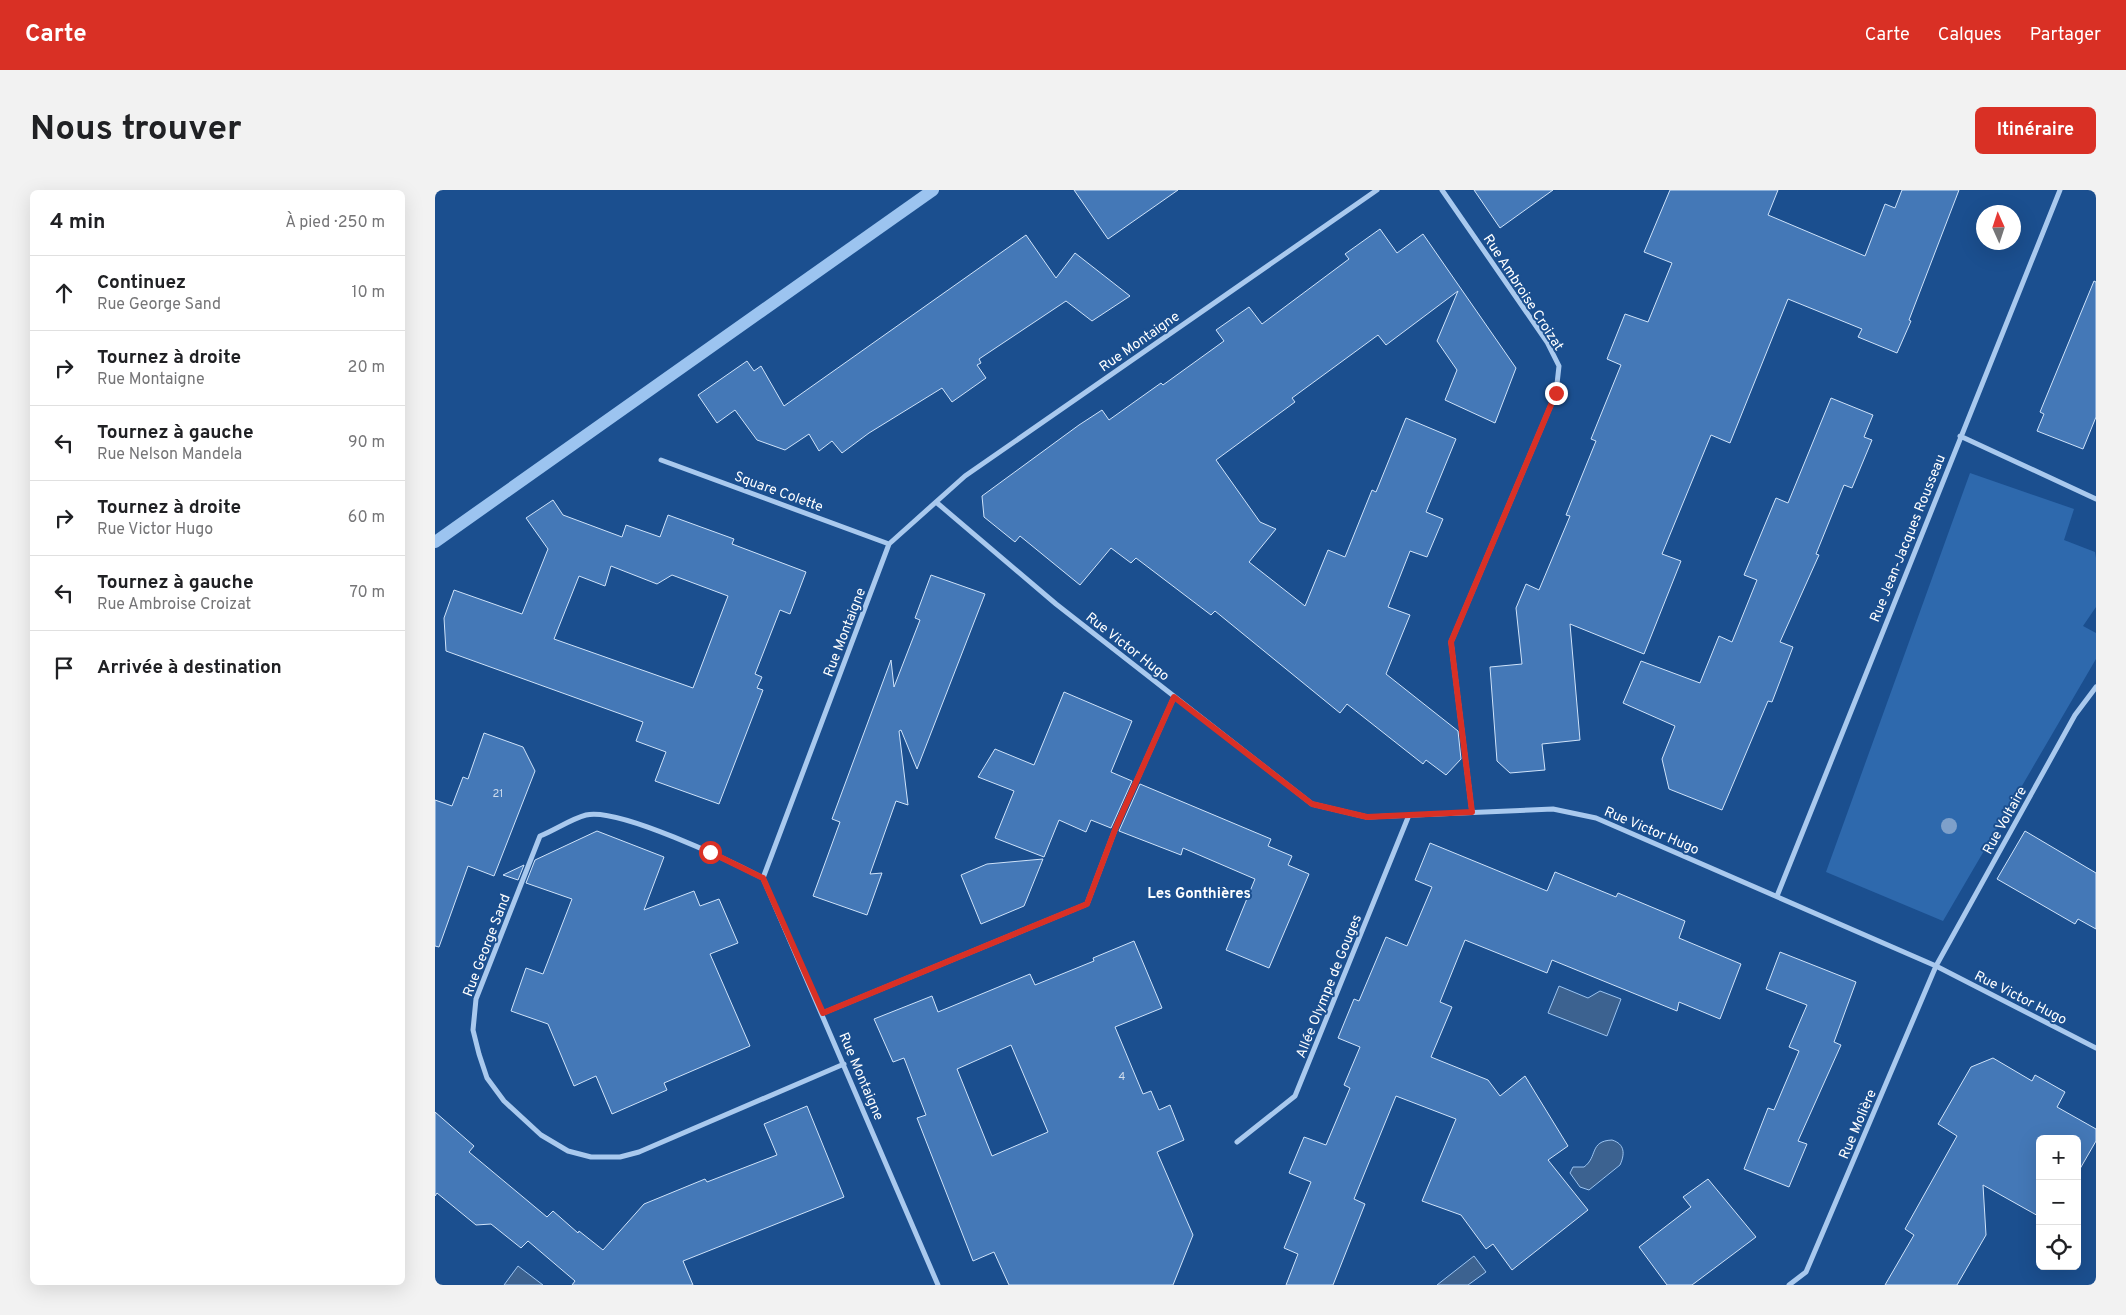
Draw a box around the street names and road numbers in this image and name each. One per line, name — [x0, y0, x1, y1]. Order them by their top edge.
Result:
street label: Rue Ambroise Croizat — [1479, 232, 1567, 354]
street label: Rue Montaigne — [1096, 308, 1183, 376]
street label: Rue Jean-Jacques Rousseau — [1867, 452, 1950, 625]
street label: Square Colette — [732, 468, 825, 516]
street label: Rue Montaigne — [821, 586, 870, 680]
street label: Rue Victor Hugo — [1082, 609, 1172, 685]
street label: Rue Voltaire — [1980, 784, 2031, 858]
street label: Rue Victor Hugo — [1601, 804, 1702, 859]
street label: Rue George Sand — [460, 892, 515, 999]
street label: Allée Olympe de Gouges — [1293, 912, 1366, 1061]
street label: Rue Victor Hugo — [1971, 968, 2070, 1029]
street label: Rue Montaigne — [834, 1030, 887, 1123]
street label: Rue Molière — [1836, 1087, 1881, 1162]

